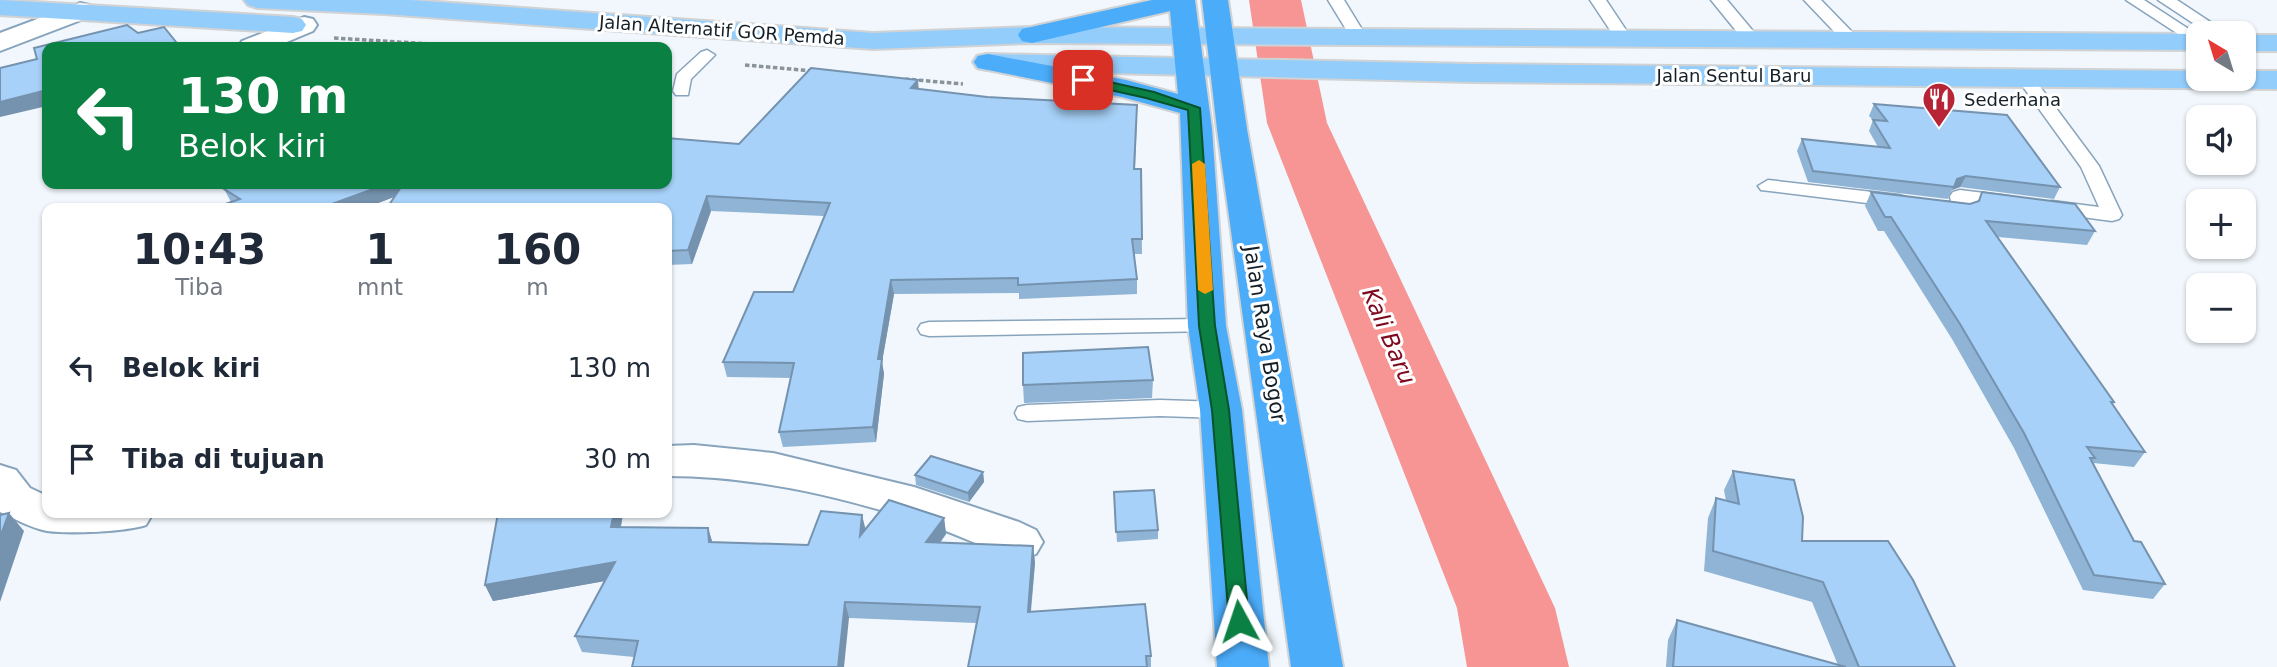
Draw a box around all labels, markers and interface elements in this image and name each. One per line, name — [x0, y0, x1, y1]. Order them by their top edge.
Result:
street label: Jalan Alternatif GOR Pemda — [597, 11, 846, 49]
north arrow — [2186, 21, 2256, 91]
map controls — [2186, 21, 2256, 343]
pin — [1053, 50, 1113, 110]
icon: arrive — [1064, 61, 1102, 99]
street label: Jalan Sentul Baru — [1656, 65, 1811, 86]
text: 130 m — [178, 68, 348, 125]
icon: left — [63, 70, 154, 161]
restaurant icon: Sederhana — [1920, 80, 1958, 129]
place label: Sederhana — [1964, 89, 2061, 110]
button: sound — [2186, 105, 2256, 175]
text: Belok kiri — [178, 127, 326, 165]
button: + — [2186, 189, 2256, 259]
text: 10:43 — [133, 225, 266, 274]
text: 1 — [365, 225, 395, 274]
text: 160 — [494, 225, 581, 274]
street label: Jalan Raya Bogor — [1239, 242, 1291, 425]
button: − — [2186, 273, 2256, 343]
text: Tiba — [175, 274, 224, 300]
text: mnt — [357, 274, 403, 300]
text: m — [526, 274, 549, 300]
water label: Kali Baru — [1357, 284, 1421, 388]
icon: left — [63, 349, 101, 387]
text: Belok kiri — [122, 353, 261, 383]
text: 130 m — [568, 353, 651, 383]
icon: arrive — [63, 440, 101, 478]
text: Tiba di tujuan — [122, 444, 325, 474]
text: 30 m — [584, 444, 651, 474]
position arrow — [1202, 584, 1276, 658]

